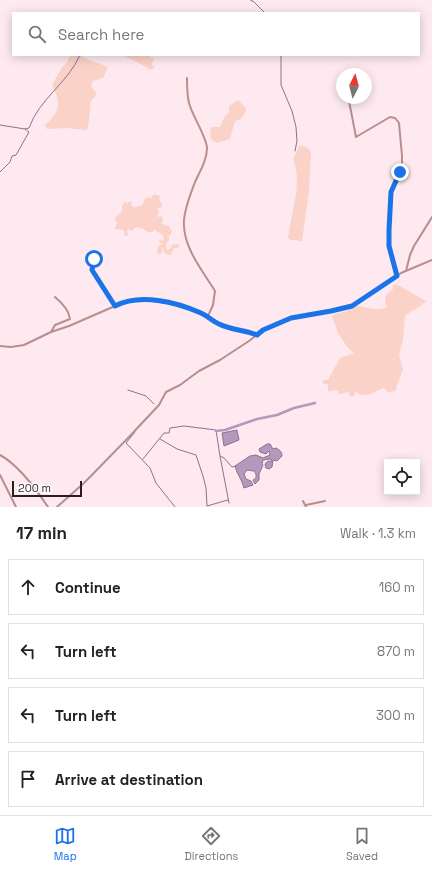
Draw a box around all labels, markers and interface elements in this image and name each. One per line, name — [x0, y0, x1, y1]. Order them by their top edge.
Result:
search box — [12, 12, 420, 56]
icon: search — [26, 23, 48, 45]
text: Search here — [58, 25, 144, 44]
north arrow — [336, 68, 372, 104]
route end — [391, 163, 409, 181]
route start — [85, 250, 103, 268]
map controls — [384, 459, 420, 495]
button: locate — [384, 459, 420, 495]
scale bar — [12, 479, 82, 498]
text: 200 m — [18, 481, 51, 495]
text: 17 min — [16, 522, 67, 544]
text: Walk · 1.3 km — [340, 525, 416, 542]
icon: ahead — [17, 576, 39, 598]
text: Continue — [55, 578, 121, 597]
text: 160 m — [379, 579, 415, 596]
icon: left — [17, 640, 39, 662]
text: Turn left — [55, 642, 117, 661]
text: 870 m — [377, 643, 415, 660]
icon: left — [17, 704, 39, 726]
text: Turn left — [55, 706, 117, 725]
text: 300 m — [376, 707, 415, 724]
icon: arrive — [17, 768, 39, 790]
text: Arrive at destination — [55, 770, 203, 789]
tab: Map — [54, 825, 77, 863]
tab: Directions — [184, 825, 238, 863]
tab: Saved — [346, 825, 378, 863]

